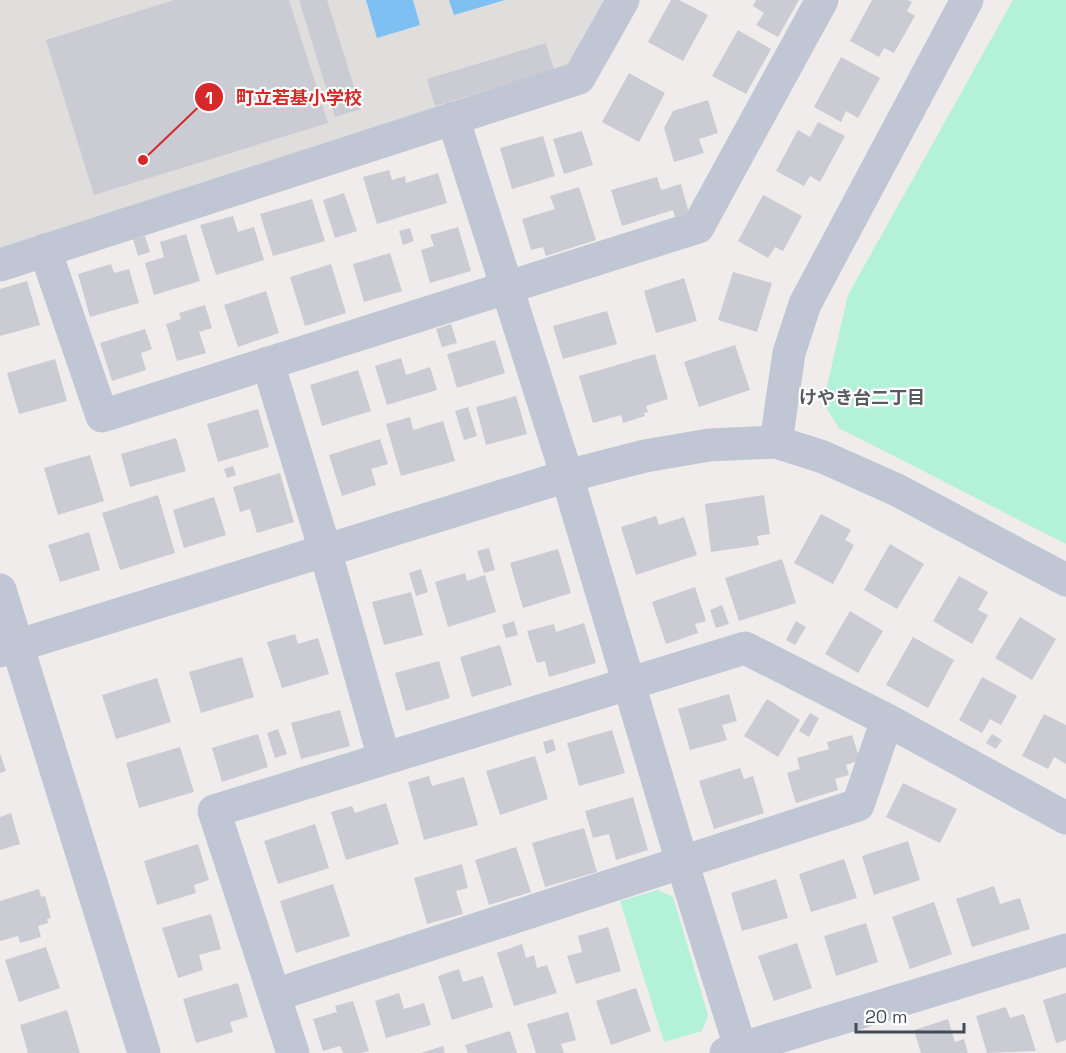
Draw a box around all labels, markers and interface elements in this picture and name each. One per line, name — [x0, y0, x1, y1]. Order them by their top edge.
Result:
callout: 町立若基小学校 — [194, 79, 374, 115]
text: 1 — [205, 86, 213, 109]
text: 町立若基小学校 — [236, 86, 362, 109]
district label: けやき台二丁目 — [799, 386, 925, 409]
scale bar — [856, 996, 964, 1034]
text: 20 m — [865, 1005, 908, 1028]

